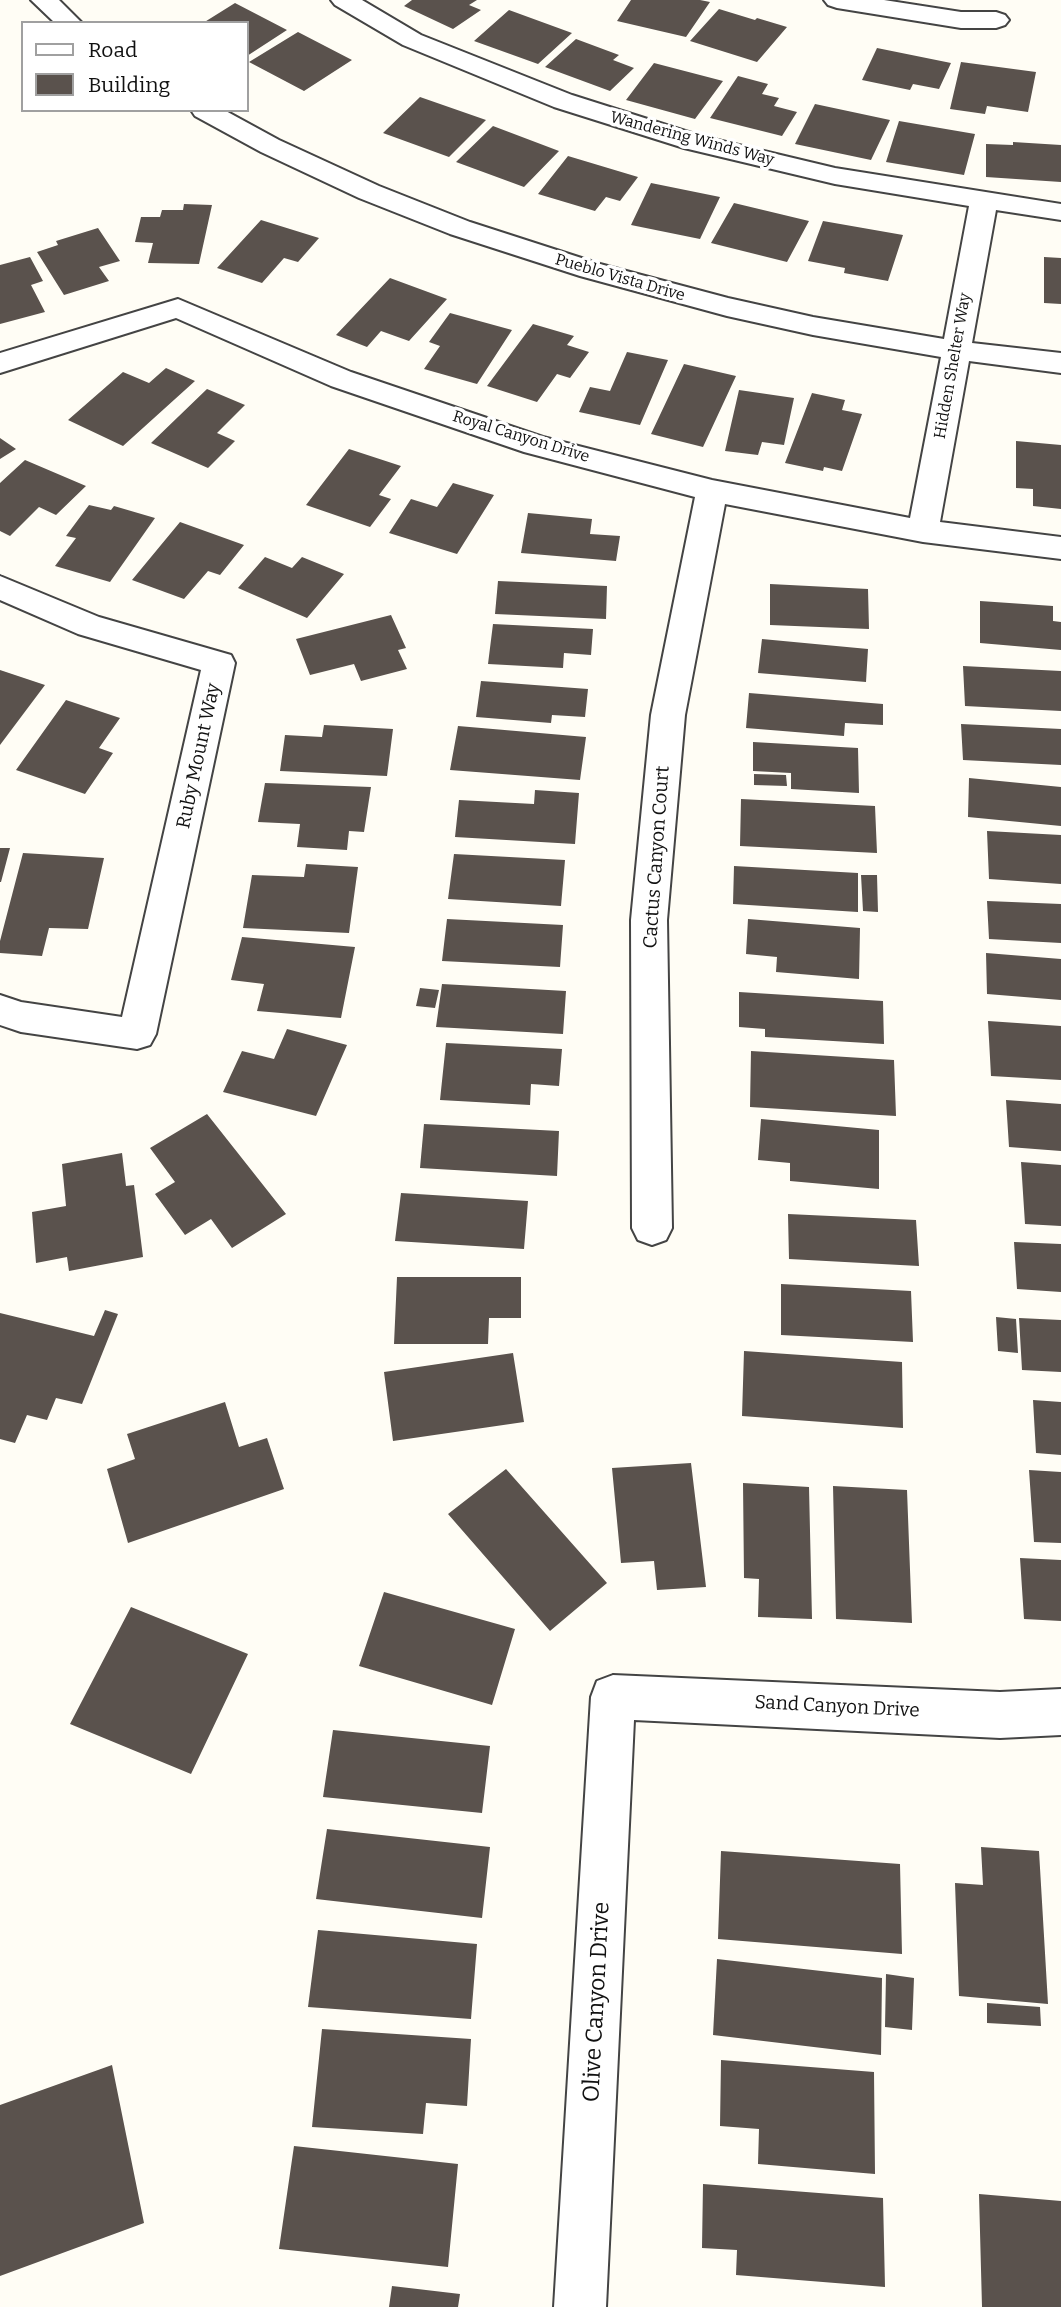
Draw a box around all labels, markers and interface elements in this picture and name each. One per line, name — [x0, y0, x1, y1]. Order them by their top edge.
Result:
legend — [21, 21, 248, 112]
text: Road — [88, 37, 137, 63]
text: Building — [88, 72, 170, 98]
street label: Wandering Winds Way — [608, 108, 776, 170]
street label: Pueblo Vista Drive — [553, 250, 687, 306]
street label: Hidden Shelter Way — [931, 292, 975, 440]
street label: Royal Canyon Drive — [450, 407, 592, 467]
street label: Ruby Mount Way — [172, 681, 226, 831]
street label: Cactus Canyon Court — [639, 765, 675, 949]
street label: Sand Canyon Drive — [754, 1691, 920, 1723]
street label: Olive Canyon Drive — [578, 1901, 616, 2103]

